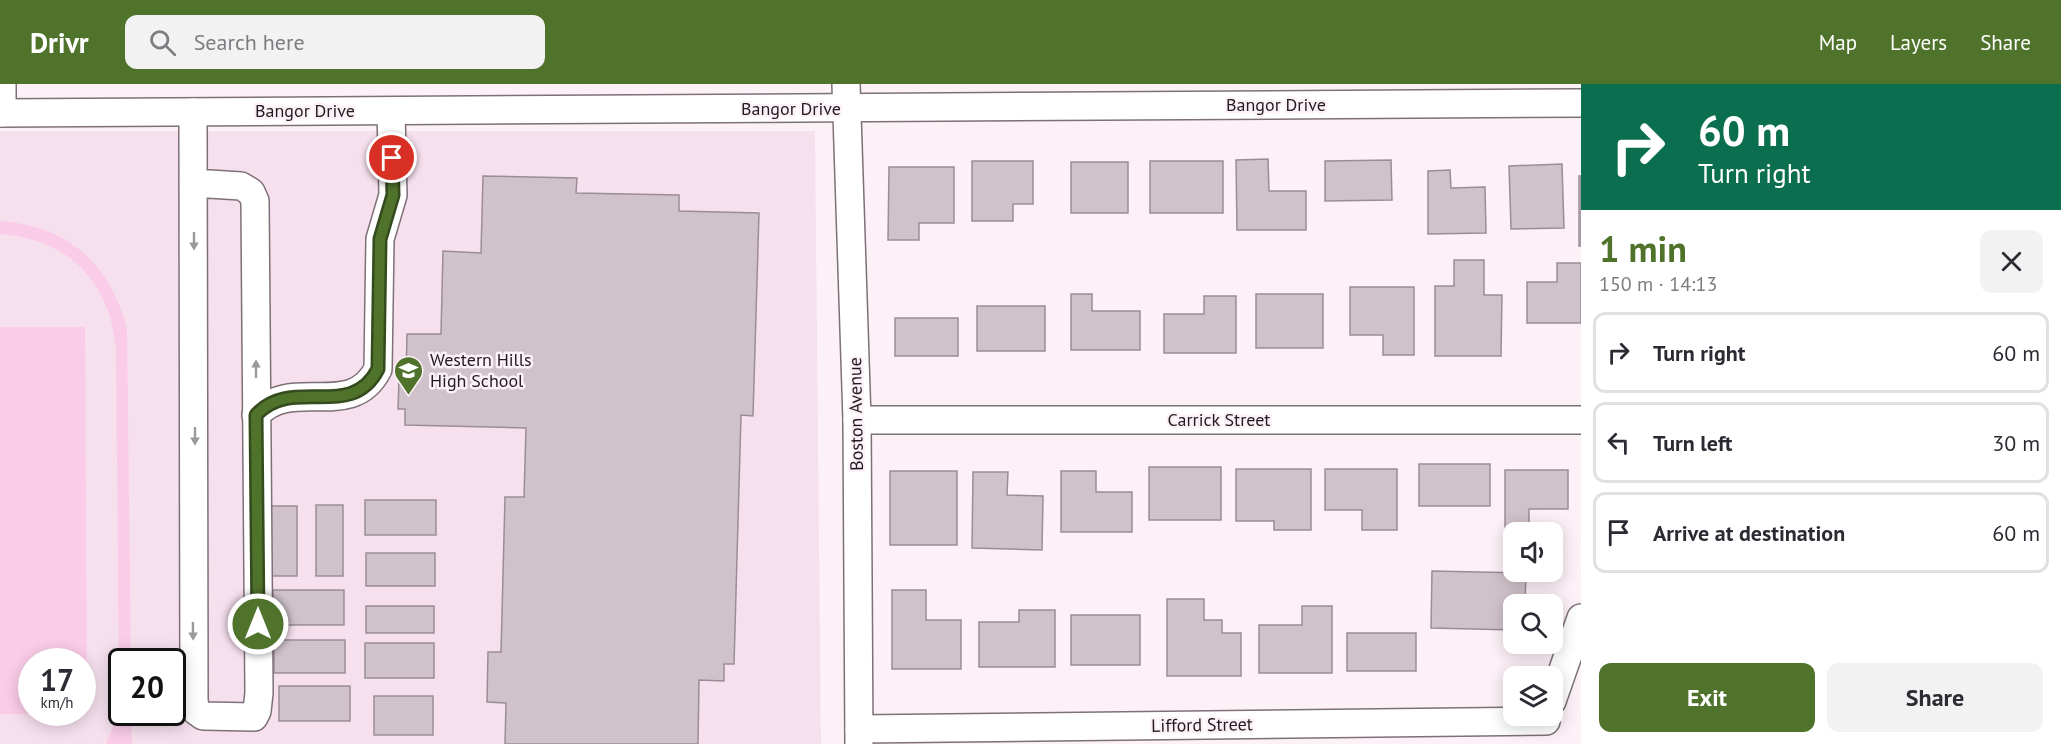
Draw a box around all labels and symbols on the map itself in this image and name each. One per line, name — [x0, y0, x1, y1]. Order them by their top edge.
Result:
street label: Bangor Drive — [1226, 93, 1326, 116]
street label: Bangor Drive — [741, 97, 841, 120]
street label: Bangor Drive — [255, 99, 355, 122]
pin — [366, 132, 417, 183]
one-way arrow — [189, 232, 199, 251]
place label: Western Hills High School — [430, 348, 532, 392]
school or university icon: Western Hills High School — [393, 354, 425, 396]
street label: Boston Avenue — [843, 357, 868, 471]
one-way arrow — [251, 360, 261, 379]
street label: Carrick Street — [1168, 408, 1270, 431]
one-way arrow — [190, 427, 200, 446]
position arrow — [226, 592, 290, 656]
one-way arrow — [188, 622, 198, 641]
speed limit sign: 20 — [108, 648, 186, 726]
street label: Lifford Street — [1151, 712, 1253, 737]

